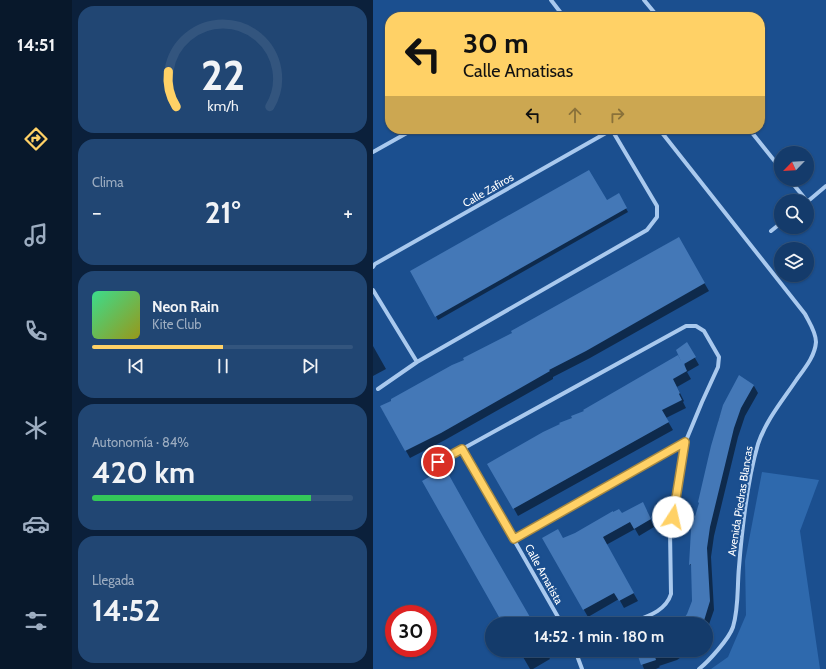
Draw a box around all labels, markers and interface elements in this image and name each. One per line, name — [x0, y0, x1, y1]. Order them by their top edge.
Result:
text: 30 m — [463, 26, 529, 60]
icon: left — [397, 28, 449, 80]
text: 14:51 — [17, 34, 55, 56]
text: 22 — [200, 50, 245, 100]
text: Calle Amatisas — [463, 60, 573, 82]
text: km/h — [207, 97, 238, 115]
icon: left — [522, 104, 544, 126]
icon: ahead — [564, 104, 586, 126]
icon: right — [606, 104, 628, 126]
icon: directions — [22, 125, 50, 153]
north arrow — [774, 146, 814, 186]
map controls — [774, 146, 814, 282]
street label: Calle Zafiros — [460, 170, 516, 210]
text: Clima — [92, 174, 123, 190]
text: 21° — [205, 194, 240, 231]
button: search — [774, 194, 814, 234]
text: − — [92, 199, 102, 226]
text: + — [343, 199, 353, 226]
icon: music — [22, 221, 50, 249]
button: layers — [774, 242, 814, 282]
text: Neon Rain — [152, 298, 219, 316]
text: Kite Club — [152, 316, 201, 332]
icon: phone — [22, 317, 50, 345]
icon: previous — [125, 355, 147, 377]
icon: pause — [212, 355, 234, 377]
icon: next — [299, 355, 321, 377]
icon: climate — [22, 414, 50, 442]
text: Autonomía · 84% — [92, 434, 189, 450]
pin — [421, 445, 455, 479]
street label: Avenida Piedras Blancas — [724, 445, 756, 557]
icon: arrive — [427, 451, 449, 473]
text: 420 km — [92, 454, 195, 491]
position arrow — [652, 496, 694, 538]
icon: car — [22, 510, 50, 538]
street label: Calle Amatista — [522, 542, 567, 607]
text: Llegada — [92, 572, 134, 588]
text: 14:52 — [92, 592, 160, 629]
speed limit sign: 30 — [385, 605, 437, 657]
icon: filters — [22, 607, 50, 635]
text: 14:52 · 1 min · 180 m — [534, 628, 664, 646]

